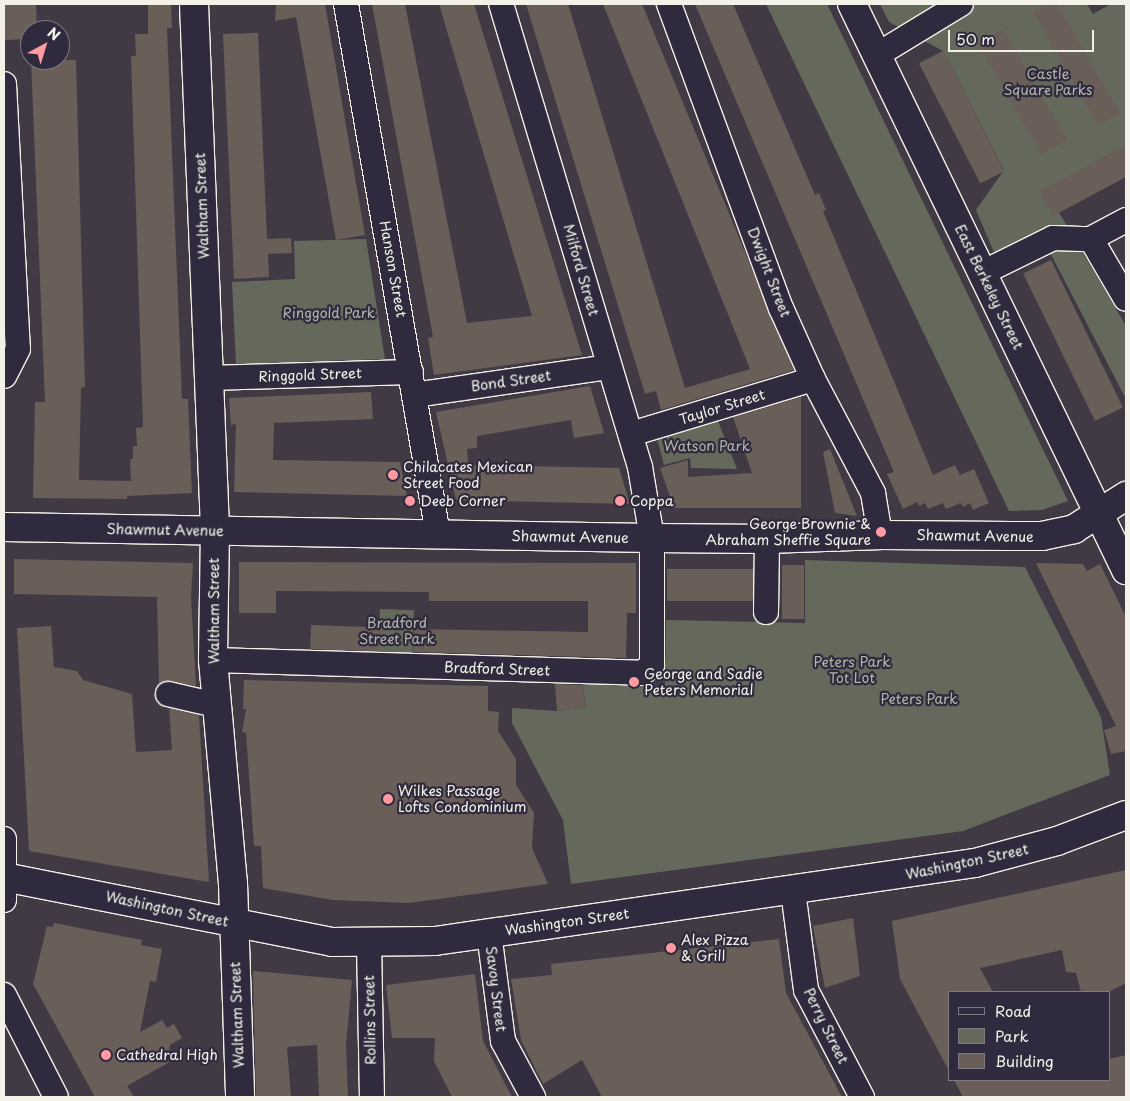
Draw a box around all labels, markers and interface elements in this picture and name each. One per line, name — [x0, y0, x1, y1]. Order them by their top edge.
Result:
north arrow — [20, 20, 70, 70]
scale bar — [950, 20, 1096, 52]
text: N — [43, 22, 65, 45]
text: 50 m — [956, 27, 995, 50]
park label: Castle Square Parks — [1003, 66, 1093, 98]
street label: Waltham Street — [192, 152, 212, 260]
street label: Hanson Street — [376, 220, 410, 318]
street label: East Berkeley Street — [951, 221, 1027, 353]
street label: Milford Street — [560, 222, 602, 318]
street label: Dwight Street — [744, 224, 794, 320]
park label: Ringgold Park — [283, 305, 375, 321]
street label: Ringgold Street — [258, 365, 362, 385]
street label: Bond Street — [470, 367, 552, 395]
street label: Taylor Street — [677, 386, 767, 428]
park label: Watson Park — [664, 438, 750, 454]
place label: Chilacates Mexican Street Food — [403, 459, 533, 492]
marker: Chilacates Mexican Street Food — [387, 469, 399, 481]
place label: Deeb Corner — [420, 493, 506, 509]
place label: Coppa — [630, 493, 673, 509]
marker: Deeb Corner — [404, 495, 416, 507]
marker: Coppa — [614, 495, 626, 507]
place label: George Brownie & Abraham Sheffie Square — [704, 516, 871, 548]
street label: Shawmut Avenue — [107, 521, 223, 539]
marker: George Brownie & Abraham Sheffie Square — [875, 526, 887, 538]
street label: Shawmut Avenue — [917, 527, 1033, 545]
street label: Shawmut Avenue — [512, 528, 628, 546]
street label: Waltham Street — [206, 557, 222, 665]
park label: Bradford Street Park — [358, 615, 436, 648]
park label: Peters Park Tot Lot — [813, 654, 891, 686]
street label: Bradford Street — [443, 659, 551, 679]
place label: George and Sadie Peters Memorial — [644, 666, 763, 699]
marker: George and Sadie Peters Memorial — [628, 676, 640, 688]
park label: Peters Park — [880, 691, 958, 707]
place label: Wilkes Passage Lofts Condominium — [398, 783, 528, 816]
marker: Wilkes Passage Lofts Condominium — [382, 793, 394, 805]
street label: Washington Street — [904, 841, 1030, 883]
street label: Washington Street — [104, 888, 230, 930]
street label: Washington Street — [504, 905, 630, 939]
place label: Alex Pizza & Grill — [681, 932, 750, 964]
marker: Alex Pizza & Grill — [665, 942, 677, 954]
street label: Savoy Street — [482, 945, 510, 1033]
street label: Waltham Street — [227, 961, 247, 1069]
street label: Rollins Street — [361, 975, 379, 1065]
street label: Perry Street — [800, 985, 852, 1067]
legend — [948, 991, 1110, 1081]
text: Road — [995, 999, 1031, 1022]
text: Park — [995, 1024, 1029, 1047]
place label: Cathedral High — [116, 1047, 218, 1063]
marker: Cathedral High — [100, 1049, 112, 1061]
text: Building — [995, 1049, 1054, 1072]

